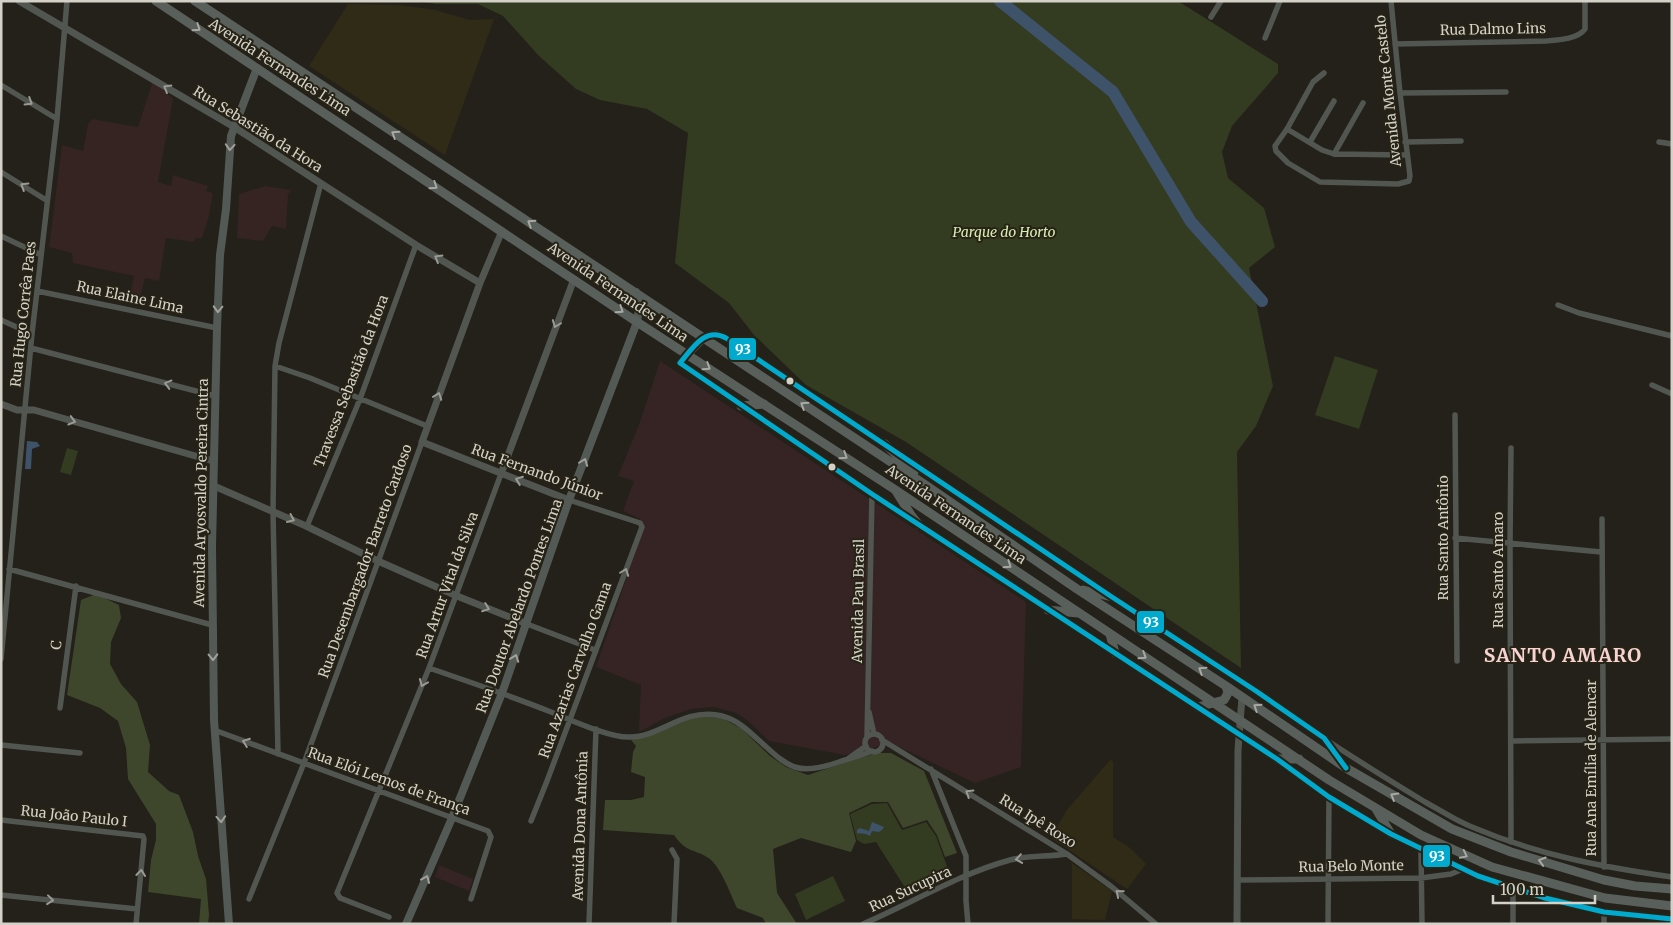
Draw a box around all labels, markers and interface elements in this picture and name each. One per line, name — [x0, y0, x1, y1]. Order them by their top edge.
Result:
street label: Avenida Fernandes Lima — [205, 14, 355, 120]
street label: Avenida Monte Castelo — [1371, 14, 1405, 169]
street label: Rua Dalmo Lins — [1440, 19, 1546, 39]
one-way arrow — [191, 22, 200, 31]
street label: Rua Sebastião da Hora — [190, 82, 326, 176]
one-way arrow — [164, 85, 173, 95]
one-way arrow — [24, 95, 33, 105]
one-way arrow — [392, 131, 401, 140]
one-way arrow — [225, 144, 236, 152]
one-way arrow — [428, 180, 438, 189]
one-way arrow — [20, 183, 29, 193]
one-way arrow — [527, 220, 536, 230]
park label: Parque do Horto — [952, 223, 1056, 241]
street label: Avenida Fernandes Lima — [543, 238, 692, 346]
street label: Rua Hugo Corrêa Paes — [6, 240, 40, 388]
one-way arrow — [435, 255, 444, 265]
street label: Rua Elaine Lima — [75, 277, 186, 317]
street label: Travessa Sebastião da Hora — [310, 292, 392, 470]
one-way arrow — [614, 304, 624, 313]
one-way arrow — [212, 305, 223, 313]
one-way arrow — [552, 319, 563, 328]
line badge: 93 — [728, 337, 757, 361]
text: 93 — [735, 340, 751, 358]
one-way arrow — [702, 361, 711, 371]
unlabelled marker — [785, 376, 795, 386]
street label: Avenida Aryosvaldo Pereira Cintra — [190, 378, 212, 609]
one-way arrow — [163, 379, 172, 390]
one-way arrow — [432, 393, 442, 401]
one-way arrow — [801, 402, 810, 411]
one-way arrow — [68, 416, 76, 426]
street label: Rua Fernando Júnior — [469, 440, 605, 504]
street label: Rua Desembargador Barreto Cardoso — [314, 442, 416, 680]
one-way arrow — [838, 449, 847, 459]
one-way arrow — [578, 458, 588, 467]
street label: Avenida Fernandes Lima — [881, 460, 1030, 568]
unlabelled marker — [827, 462, 837, 472]
street label: Rua Santo Antônio — [1434, 475, 1452, 601]
one-way arrow — [515, 476, 523, 486]
street label: Rua Doutor Abelardo Pontes Lima — [472, 496, 566, 715]
street label: Rua Artur Vital da Silva — [412, 509, 482, 661]
one-way arrow — [286, 512, 295, 523]
street label: Rua Santo Amaro — [1489, 512, 1507, 628]
street label: Avenida Pau Brasil — [848, 538, 868, 664]
one-way arrow — [1002, 559, 1012, 568]
one-way arrow — [619, 568, 629, 577]
street label: Rua Azarias Carvalho Gama — [535, 579, 615, 761]
one-way arrow — [481, 602, 490, 612]
line badge: 93 — [1136, 610, 1165, 634]
text: 93 — [1143, 613, 1159, 631]
street label: C — [47, 639, 65, 651]
district label: SANTO AMARO — [1484, 643, 1642, 667]
one-way arrow — [1138, 649, 1147, 659]
one-way arrow — [207, 653, 218, 661]
one-way arrow — [509, 655, 519, 663]
one-way arrow — [1198, 667, 1207, 676]
one-way arrow — [419, 679, 429, 687]
street label: Rua Ana Emília de Alencar — [1582, 679, 1600, 857]
one-way arrow — [1254, 704, 1263, 713]
one-way arrow — [242, 738, 251, 748]
street label: Rua Elói Lemos de França — [305, 743, 473, 819]
street label: Avenida Dona Antônia — [568, 750, 592, 902]
one-way arrow — [966, 790, 975, 800]
street label: Rua Ipê Roxo — [996, 790, 1080, 852]
one-way arrow — [1390, 792, 1399, 802]
street label: Rua João Paulo I — [20, 801, 128, 831]
one-way arrow — [215, 816, 226, 824]
line badge: 93 — [1422, 844, 1451, 868]
text: 93 — [1429, 847, 1445, 865]
one-way arrow — [1459, 849, 1468, 859]
one-way arrow — [1015, 853, 1023, 864]
street label: Rua Belo Monte — [1298, 856, 1404, 876]
one-way arrow — [1538, 857, 1546, 867]
street label: Rua Sucupira — [866, 862, 954, 916]
one-way arrow — [135, 868, 146, 876]
scale bar — [1493, 872, 1596, 904]
one-way arrow — [421, 876, 431, 884]
text: 100 m — [1500, 880, 1544, 899]
one-way arrow — [1116, 890, 1125, 898]
one-way arrow — [46, 894, 54, 905]

